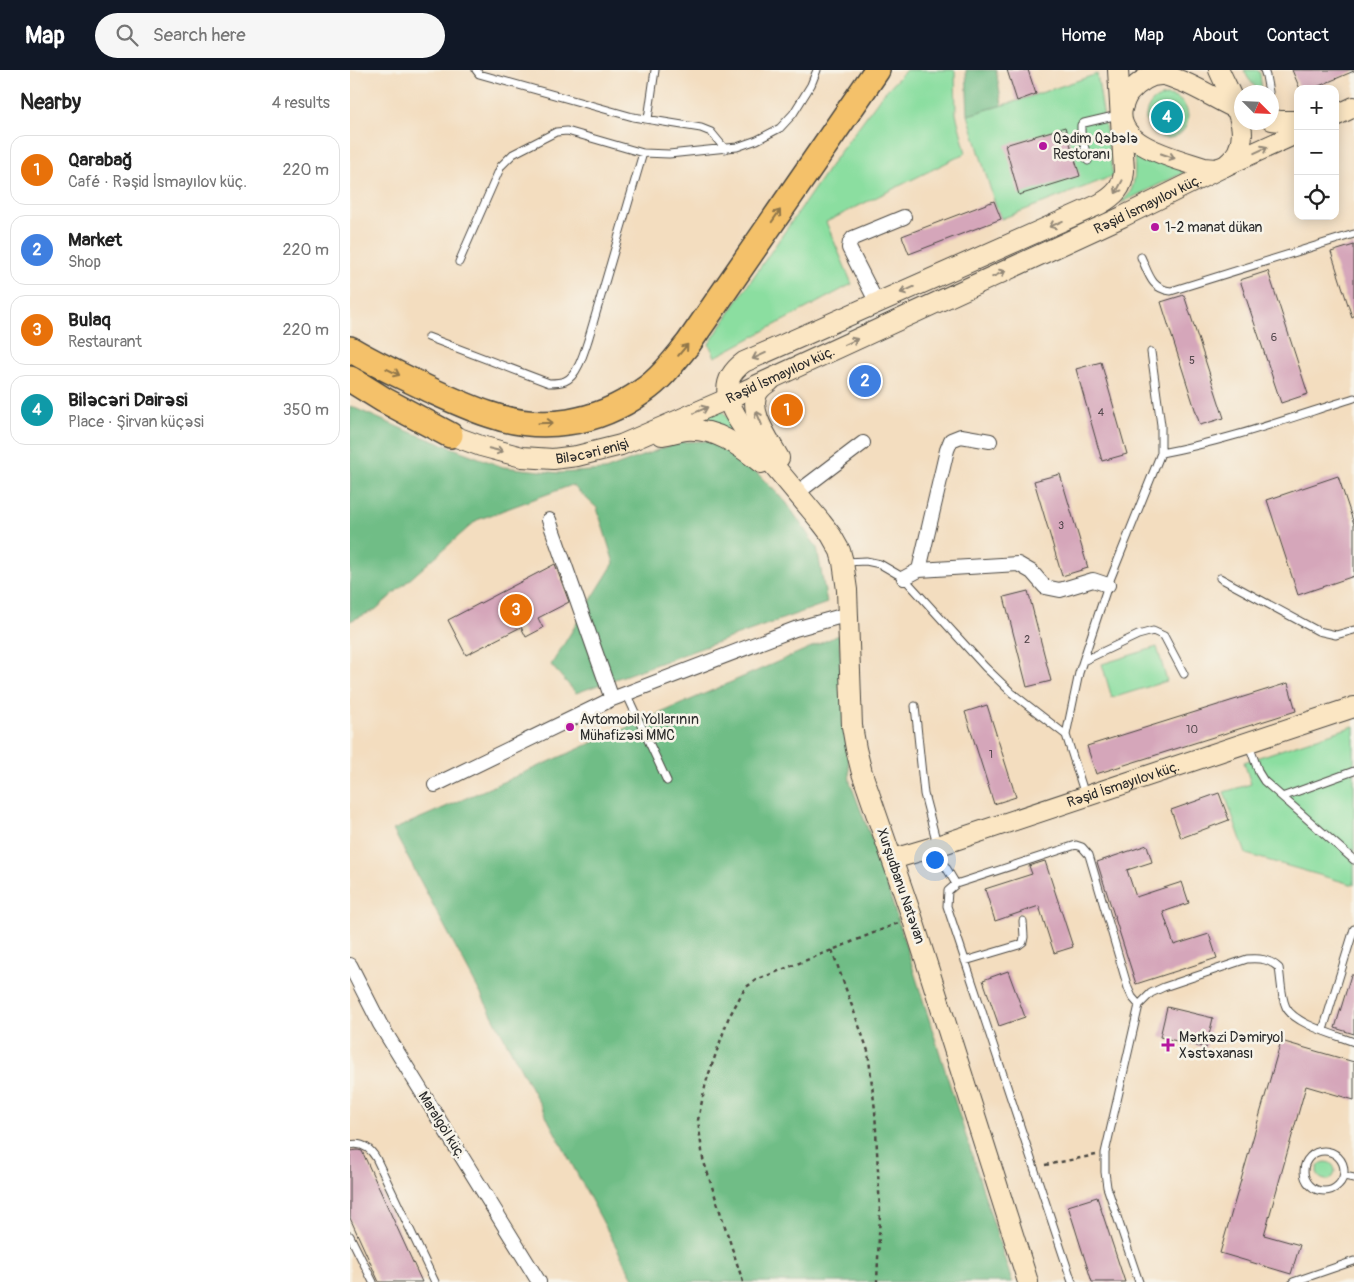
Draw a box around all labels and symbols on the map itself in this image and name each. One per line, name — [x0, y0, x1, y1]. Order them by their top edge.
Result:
north arrow — [1234, 85, 1279, 130]
pin: 4 — [1151, 98, 1183, 136]
place label: Qədim Qəbələ Restoranı — [1053, 130, 1138, 163]
marker: Qədim Qəbələ Restoranı — [1037, 140, 1049, 152]
one-way arrow — [1253, 144, 1268, 154]
one-way arrow — [1160, 151, 1176, 161]
street label: Rəşid İsmayılov küç. — [1091, 171, 1204, 237]
one-way arrow — [1114, 180, 1124, 195]
one-way arrow — [771, 210, 781, 224]
place label: 1-2 manat dükan — [1165, 219, 1263, 236]
one-way arrow — [1049, 220, 1064, 229]
marker: 1-2 manat dükan — [1149, 221, 1161, 233]
one-way arrow — [991, 268, 1006, 278]
one-way arrow — [900, 285, 915, 295]
house number: 6 — [1271, 331, 1277, 344]
one-way arrow — [843, 336, 858, 346]
street label: Rəşid İsmayılov küç. — [723, 342, 837, 407]
one-way arrow — [677, 343, 689, 356]
one-way arrow — [752, 351, 767, 361]
house number: 5 — [1189, 354, 1195, 367]
pin: 2 — [849, 362, 881, 400]
one-way arrow — [385, 368, 400, 377]
pin: 1 — [771, 391, 803, 429]
one-way arrow — [693, 404, 708, 414]
house number: 4 — [1098, 406, 1105, 419]
one-way arrow — [754, 411, 763, 426]
one-way arrow — [537, 419, 553, 428]
street label: Biləcəri enişi — [555, 434, 631, 467]
one-way arrow — [488, 446, 504, 455]
house number: 3 — [1058, 519, 1064, 532]
pin: 3 — [500, 591, 532, 629]
house number: 2 — [1024, 633, 1030, 646]
place label: Avtomobil Yollarının Mühafizəsi MMC — [580, 711, 699, 744]
marker: Avtomobil Yollarının Mühafizəsi MMC — [564, 721, 576, 733]
house number: 10 — [1186, 723, 1198, 736]
house number: 1 — [989, 748, 993, 761]
street label: Rəşid İsmayılov küç. — [1064, 757, 1182, 811]
street label: Xurşudbanu Natəvan — [873, 826, 929, 946]
your location — [922, 847, 948, 873]
place label: Mərkəzi Dəmiryol Xəstəxanası — [1179, 1029, 1283, 1062]
marker: Mərkəzi Dəmiryol Xəstəxanası — [1161, 1038, 1175, 1052]
street label: Maralgöl küç. — [415, 1088, 469, 1162]

